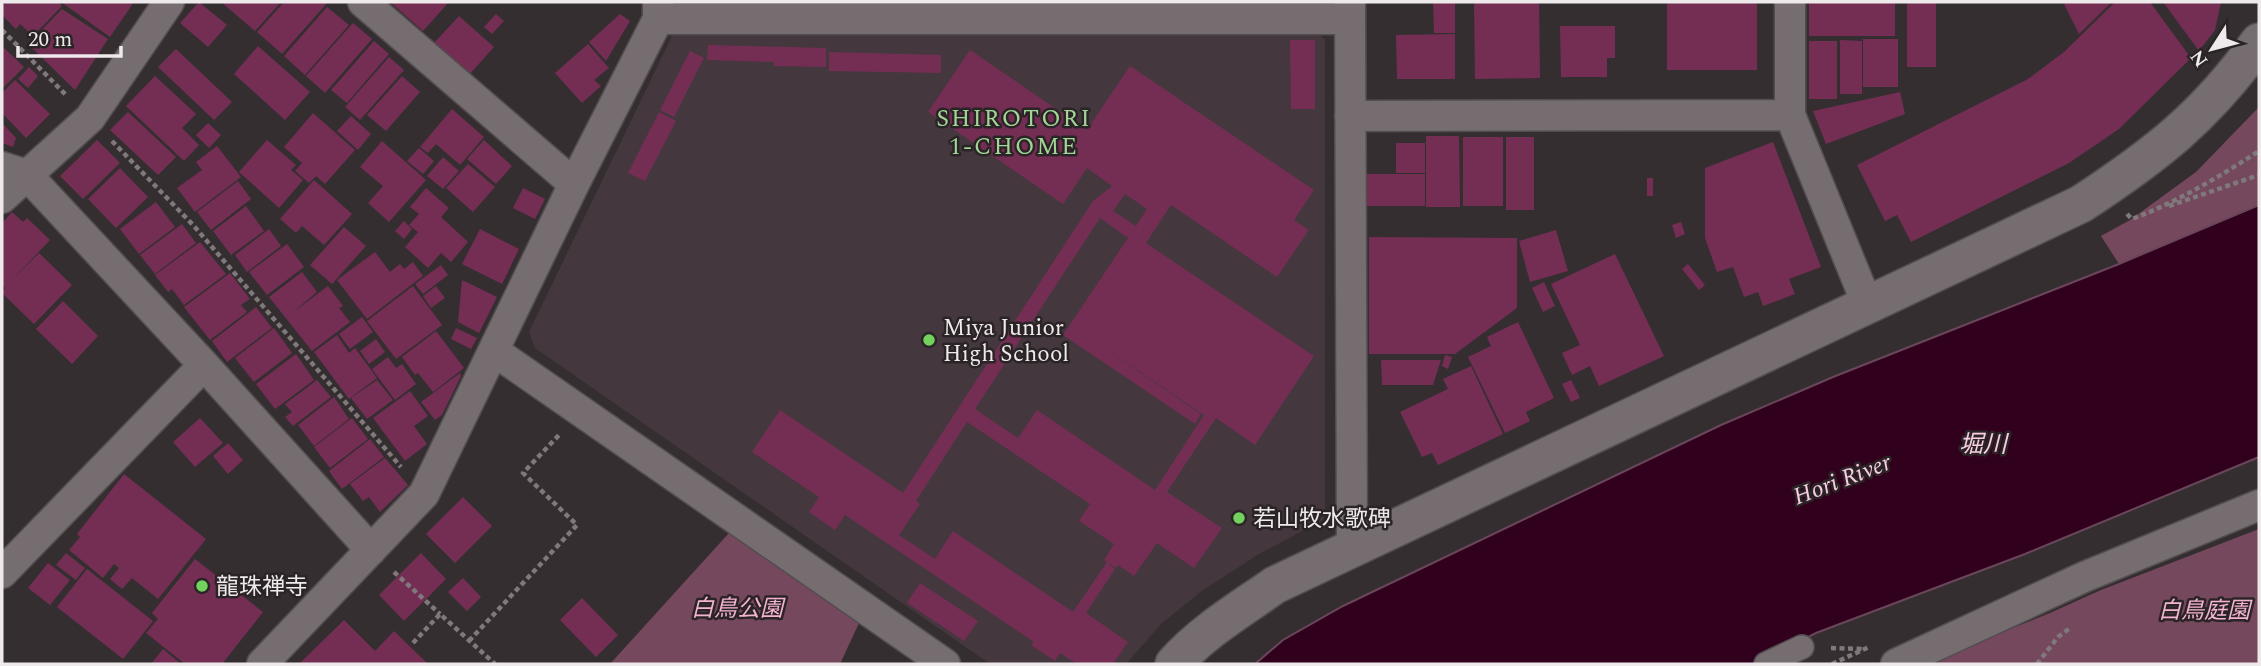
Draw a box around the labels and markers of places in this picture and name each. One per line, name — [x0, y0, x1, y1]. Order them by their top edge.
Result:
place label: Miya Junior High School — [943, 311, 1069, 372]
marker: Miya Junior High School — [921, 332, 937, 348]
place label: 若山牧水歌碑 — [1253, 502, 1391, 537]
marker: 若山牧水歌碑 — [1231, 510, 1247, 526]
place label: 龍珠禅寺 — [216, 570, 308, 605]
marker: 龍珠禅寺 — [194, 578, 210, 594]

